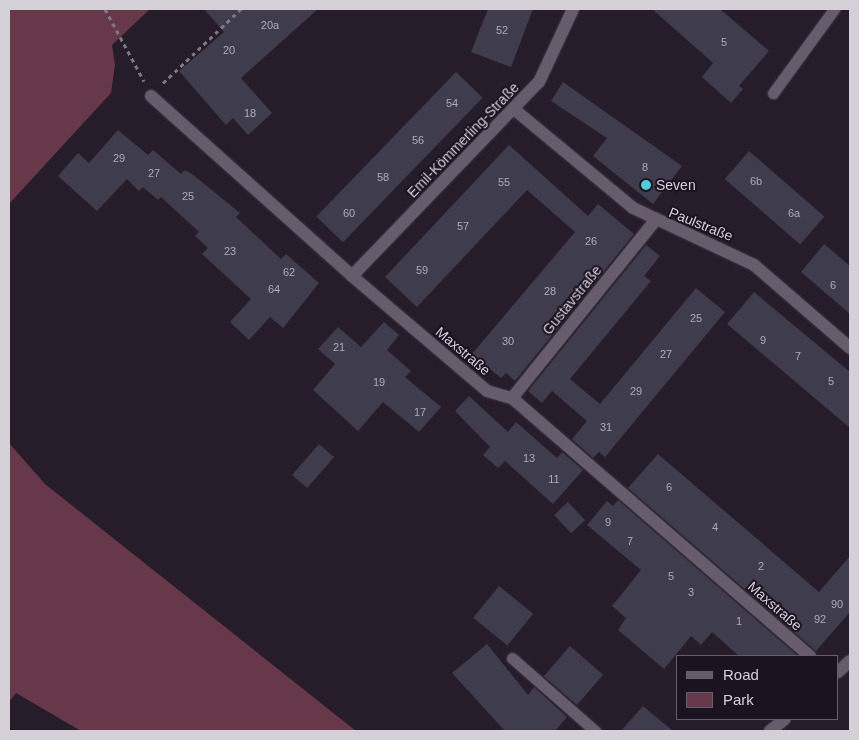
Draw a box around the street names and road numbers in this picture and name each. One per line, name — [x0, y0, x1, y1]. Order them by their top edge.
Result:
street label: Emil-Kömmerling-Straße — [404, 79, 522, 201]
street label: Paulstraße — [666, 204, 736, 244]
street label: Gustavstraße — [539, 262, 605, 338]
street label: Maxstraße — [432, 323, 494, 379]
street label: Maxstraße — [745, 578, 805, 634]

